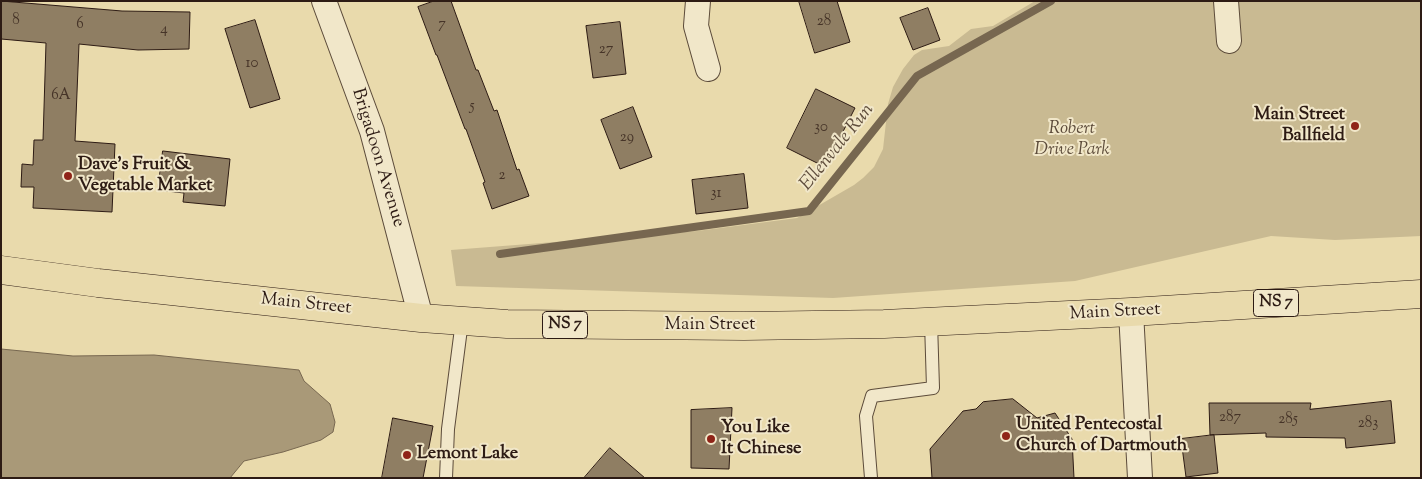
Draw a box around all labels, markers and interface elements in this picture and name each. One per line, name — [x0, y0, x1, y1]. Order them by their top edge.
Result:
house number: 8 — [12, 12, 20, 30]
house number: 28 — [817, 13, 831, 31]
house number: 6 — [76, 16, 84, 34]
house number: 7 — [438, 16, 446, 34]
house number: 4 — [160, 21, 168, 39]
house number: 27 — [599, 41, 613, 59]
house number: 10 — [246, 55, 258, 73]
street label: Brigadoon Avenue — [346, 86, 408, 230]
house number: 6A — [51, 87, 71, 105]
house number: 5 — [469, 98, 475, 116]
water label: Ellenvale Run — [796, 100, 880, 196]
place label: Main Street Ballfield — [1254, 105, 1345, 148]
house number: 30 — [814, 119, 828, 137]
park label: Robert Drive Park — [1034, 119, 1110, 162]
marker: Main Street Ballfield — [1349, 120, 1361, 132]
house number: 29 — [620, 129, 634, 147]
place label: Dave’s Fruit & Vegetable Market — [78, 155, 212, 198]
house number: 2 — [498, 167, 506, 185]
marker: Dave’s Fruit & Vegetable Market — [62, 170, 74, 182]
house number: 31 — [710, 185, 722, 203]
street label: Main Street — [260, 290, 352, 320]
road number: NS 7 — [1254, 290, 1298, 316]
street label: Main Street — [1069, 300, 1161, 326]
road number: NS 7 — [542, 312, 588, 338]
street label: Main Street — [665, 315, 755, 337]
house number: 287 — [1219, 409, 1241, 427]
house number: 285 — [1278, 411, 1298, 429]
place label: United Pentecostal Church of Dartmouth — [1016, 415, 1187, 458]
house number: 283 — [1358, 415, 1378, 433]
place label: You Like It Chinese — [721, 418, 801, 460]
marker: United Pentecostal Church of Dartmouth — [1000, 430, 1012, 442]
marker: You Like It Chinese — [705, 433, 717, 445]
place label: Lemont Lake — [417, 444, 518, 466]
marker: Lemont Lake — [401, 449, 413, 461]

